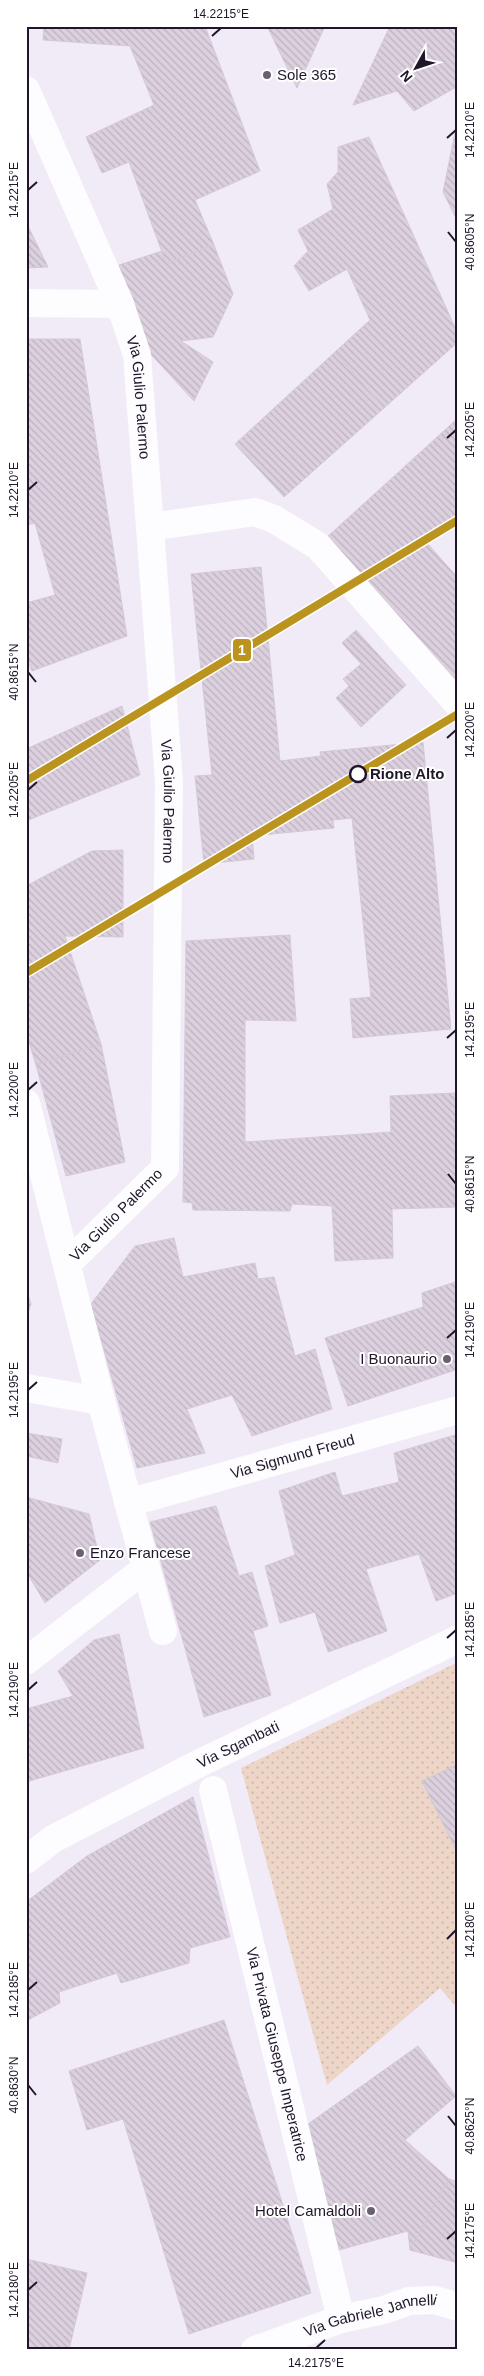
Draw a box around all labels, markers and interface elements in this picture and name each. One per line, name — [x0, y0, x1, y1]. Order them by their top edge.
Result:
text: 14.2215°E — [193, 7, 249, 21]
north arrow — [392, 42, 442, 92]
place label: Sole 365 — [277, 66, 336, 83]
text: N — [397, 67, 415, 85]
marker: Sole 365 — [261, 69, 273, 81]
text: 14.2210°E — [463, 102, 477, 158]
text: 14.2215°E — [7, 162, 21, 218]
text: 40.8605°N — [463, 214, 477, 270]
street label: Via Giulio Palermo — [123, 334, 154, 460]
text: 14.2205°E — [463, 402, 477, 458]
text: 14.2210°E — [7, 462, 21, 518]
line badge: 1 — [232, 638, 252, 662]
text: 1 — [238, 642, 246, 658]
text: 40.8615°N — [7, 644, 21, 700]
text: 14.2200°E — [463, 702, 477, 758]
street label: Via Giulio Palermo — [158, 739, 178, 863]
text: 14.2205°E — [7, 762, 21, 818]
marker: Rione Alto — [349, 765, 367, 783]
place label: Rione Alto — [370, 765, 444, 782]
text: 14.2195°E — [463, 1002, 477, 1058]
text: 14.2200°E — [7, 1062, 21, 1118]
text: 40.8615°N — [463, 1156, 477, 1212]
street label: Via Giulio Palermo — [66, 1165, 165, 1264]
text: 14.2190°E — [463, 1302, 477, 1358]
place label: I Buonaurio — [360, 1350, 437, 1367]
marker: I Buonaurio — [441, 1353, 453, 1365]
text: 14.2195°E — [7, 1362, 21, 1418]
street label: Via Sigmund Freud — [228, 1431, 356, 1482]
place label: Enzo Francese — [90, 1544, 191, 1561]
marker: Enzo Francese — [74, 1547, 86, 1559]
text: 14.2185°E — [463, 1602, 477, 1658]
text: 14.2190°E — [7, 1662, 21, 1718]
street label: Via Sgambati — [194, 1717, 282, 1771]
text: 14.2180°E — [463, 1902, 477, 1958]
street label: Via Privata Giuseppe Imperatrice — [243, 1945, 312, 2163]
text: 14.2185°E — [7, 1962, 21, 2018]
text: 40.8630°N — [7, 2057, 21, 2113]
text: 40.8625°N — [463, 2098, 477, 2154]
place label: Hotel Camaldoli — [255, 2202, 361, 2219]
text: 14.2175°E — [463, 2203, 477, 2259]
marker: Hotel Camaldoli — [365, 2205, 377, 2217]
text: 14.2180°E — [7, 2262, 21, 2318]
street label: Via Gabriele Jannelli — [301, 2291, 439, 2340]
text: 14.2175°E — [288, 2356, 344, 2370]

